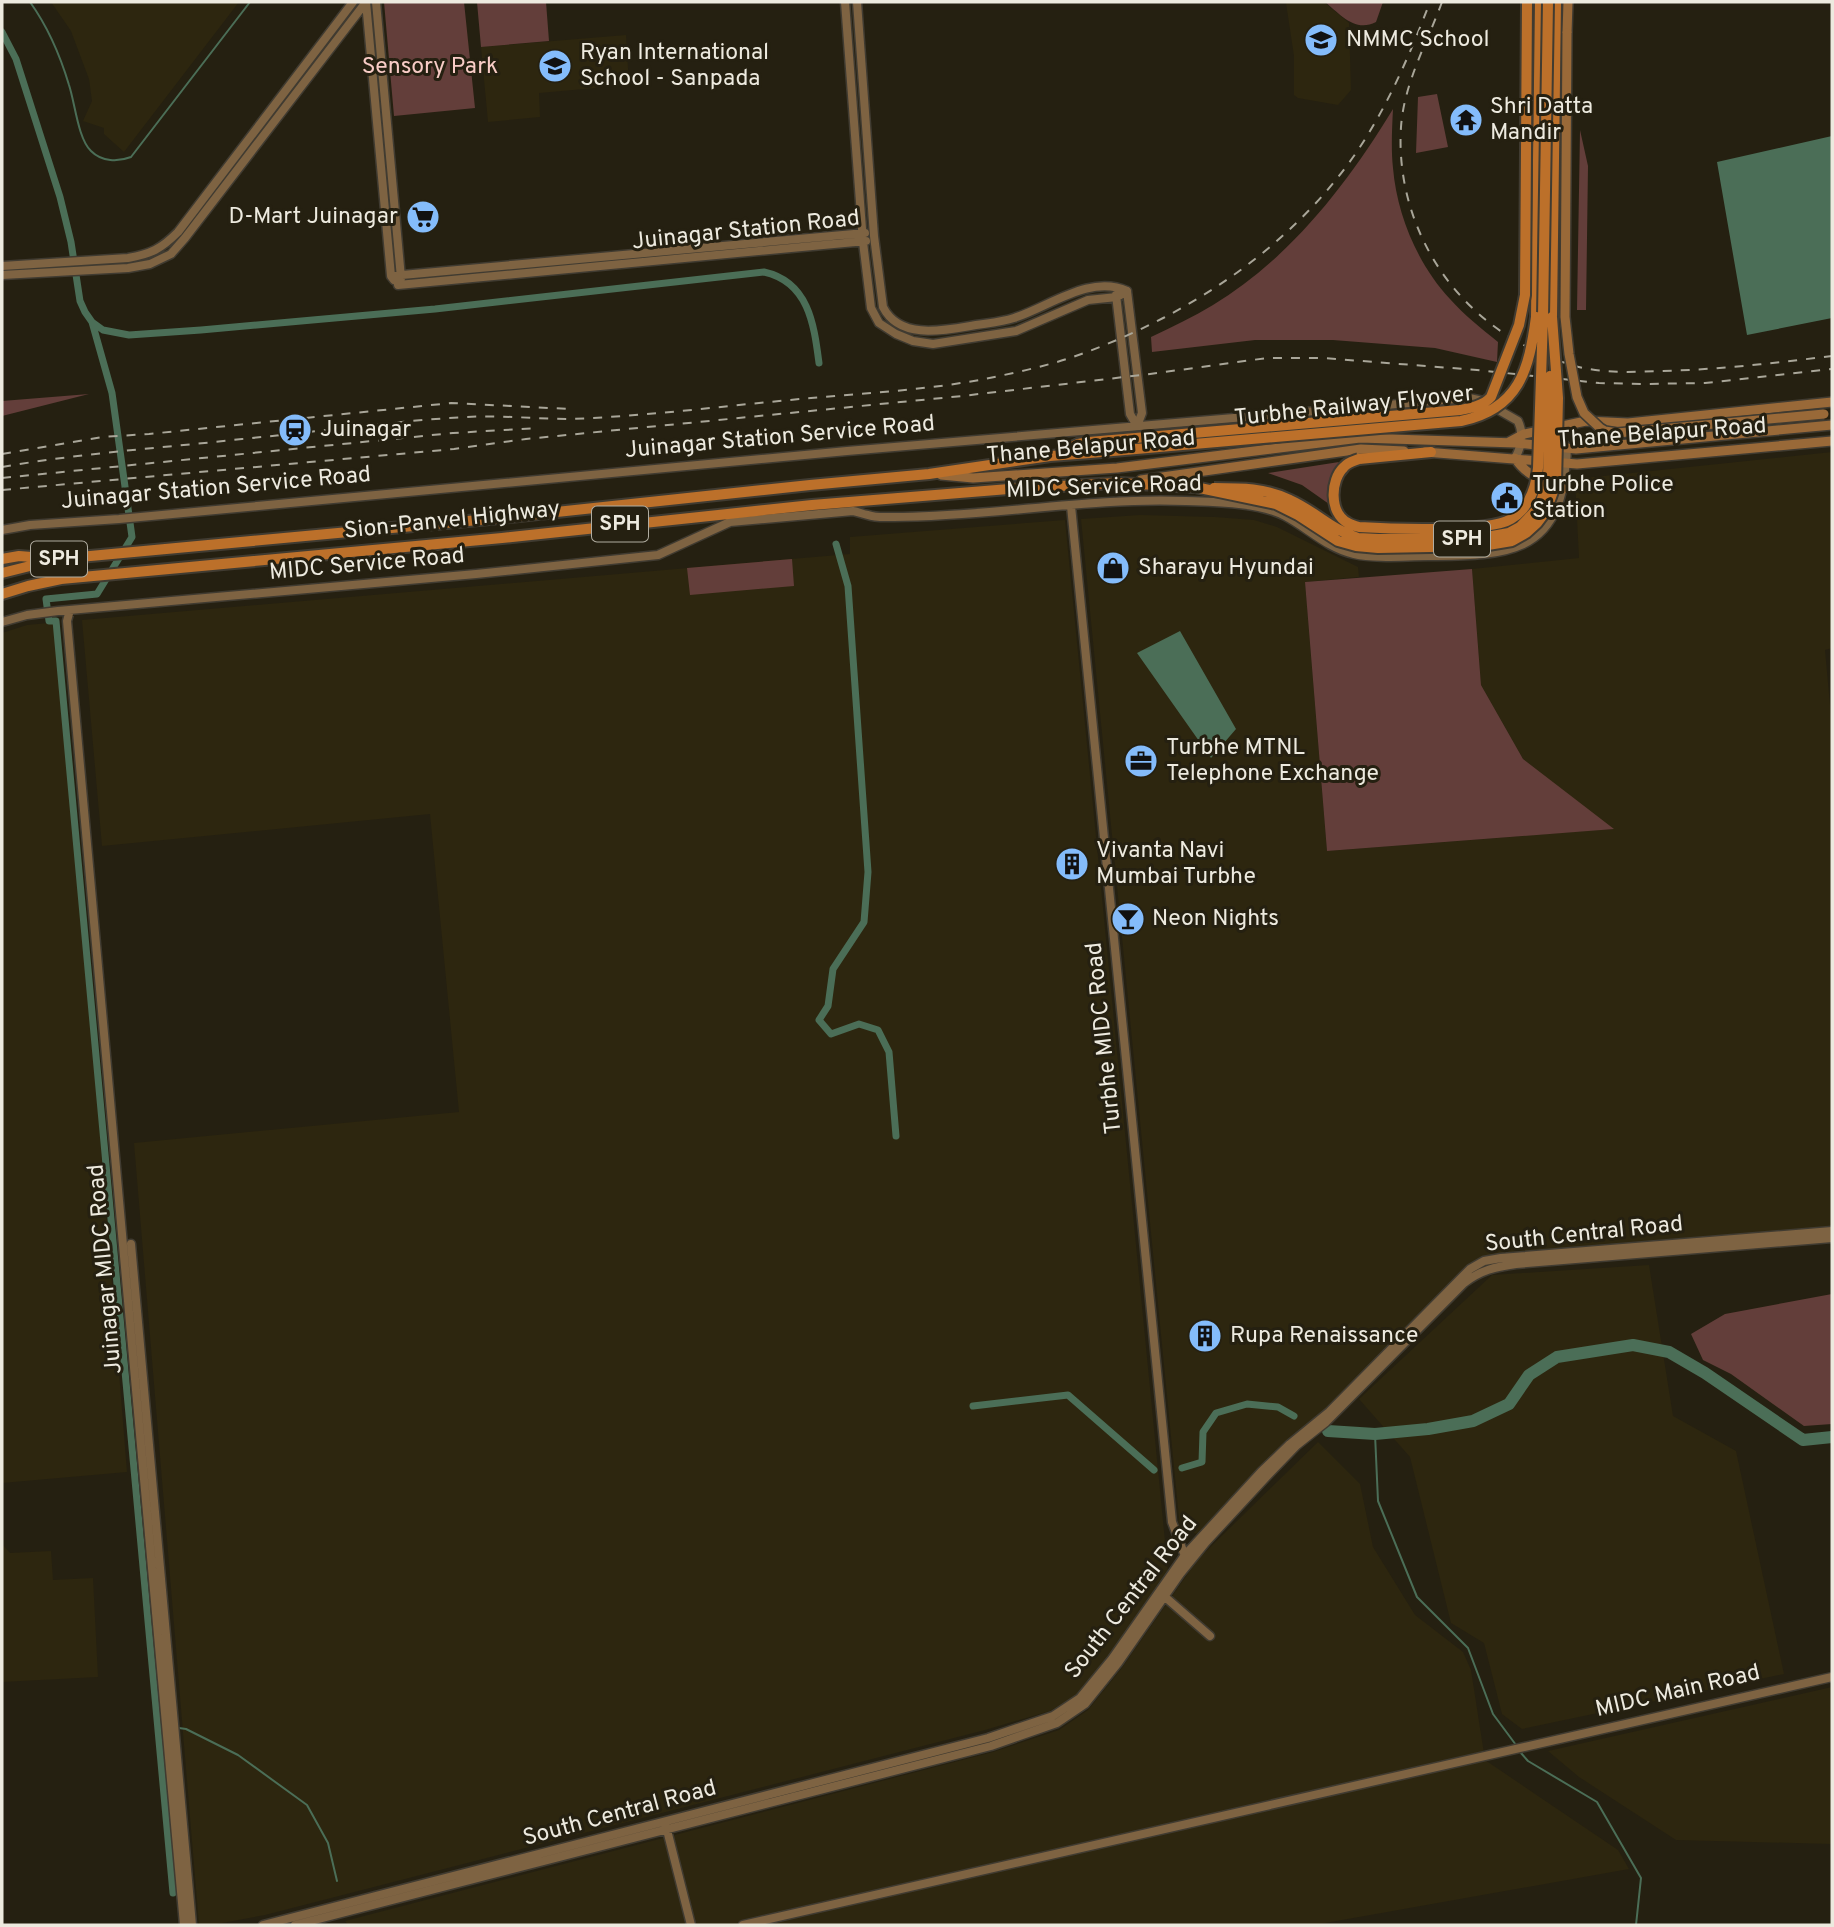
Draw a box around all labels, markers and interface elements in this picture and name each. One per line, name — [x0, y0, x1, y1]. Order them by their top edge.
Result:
school or university icon: NMMC School — [1302, 21, 1340, 59]
place label: NMMC School — [1346, 26, 1490, 55]
place label: Ryan International School - Sanpada — [580, 39, 769, 94]
school or university icon: Ryan International School - Sanpada — [536, 47, 574, 85]
park label: Sensory Park — [362, 53, 498, 82]
place label: Shri Datta Mandir — [1490, 93, 1593, 148]
temple icon: Shri Datta Mandir — [1447, 101, 1485, 139]
supermarket icon: D-Mart Juinagar — [404, 198, 442, 236]
place label: D-Mart Juinagar — [228, 203, 398, 232]
street label: Juinagar Station Road — [631, 205, 861, 257]
street label: Turbhe Railway Flyover — [1233, 380, 1475, 434]
street label: Juinagar Station Service Road — [624, 410, 936, 466]
station icon: Juinagar — [276, 411, 314, 449]
street label: Thane Belapur Road — [1556, 412, 1768, 456]
place label: Juinagar — [320, 416, 411, 445]
street label: Thane Belapur Road — [985, 424, 1197, 472]
street label: Juinagar Station Service Road — [60, 461, 372, 517]
street label: MIDC Service Road — [1005, 470, 1203, 506]
place label: Turbhe Police Station — [1532, 471, 1674, 526]
public building icon: Turbhe Police Station — [1488, 479, 1526, 517]
street label: Sion-Panvel Highway — [343, 495, 561, 547]
road number: SPH — [592, 506, 648, 542]
road number: SPH — [1434, 522, 1490, 556]
road number: SPH — [31, 542, 87, 576]
street label: MIDC Service Road — [268, 542, 466, 588]
shop icon: Sharayu Hyundai — [1094, 549, 1132, 587]
place label: Sharayu Hyundai — [1138, 554, 1314, 583]
place label: Turbhe MTNL Telephone Exchange — [1166, 734, 1379, 789]
office icon: Turbhe MTNL Telephone Exchange — [1122, 742, 1160, 780]
place label: Vivanta Navi Mumbai Turbhe — [1096, 837, 1256, 892]
building icon: Vivanta Navi Mumbai Turbhe — [1053, 845, 1091, 883]
bar icon: Neon Nights — [1109, 900, 1147, 938]
place label: Neon Nights — [1152, 905, 1279, 934]
street label: Turbhe MIDC Road — [1081, 941, 1129, 1135]
street label: Juinagar MIDC Road — [82, 1163, 130, 1375]
street label: South Central Road — [1484, 1210, 1684, 1260]
building icon: Rupa Renaissance — [1186, 1317, 1224, 1355]
place label: Rupa Renaissance — [1230, 1322, 1418, 1351]
street label: South Central Road — [1059, 1511, 1205, 1685]
street label: MIDC Main Road — [1593, 1659, 1763, 1725]
street label: South Central Road — [520, 1774, 720, 1854]

